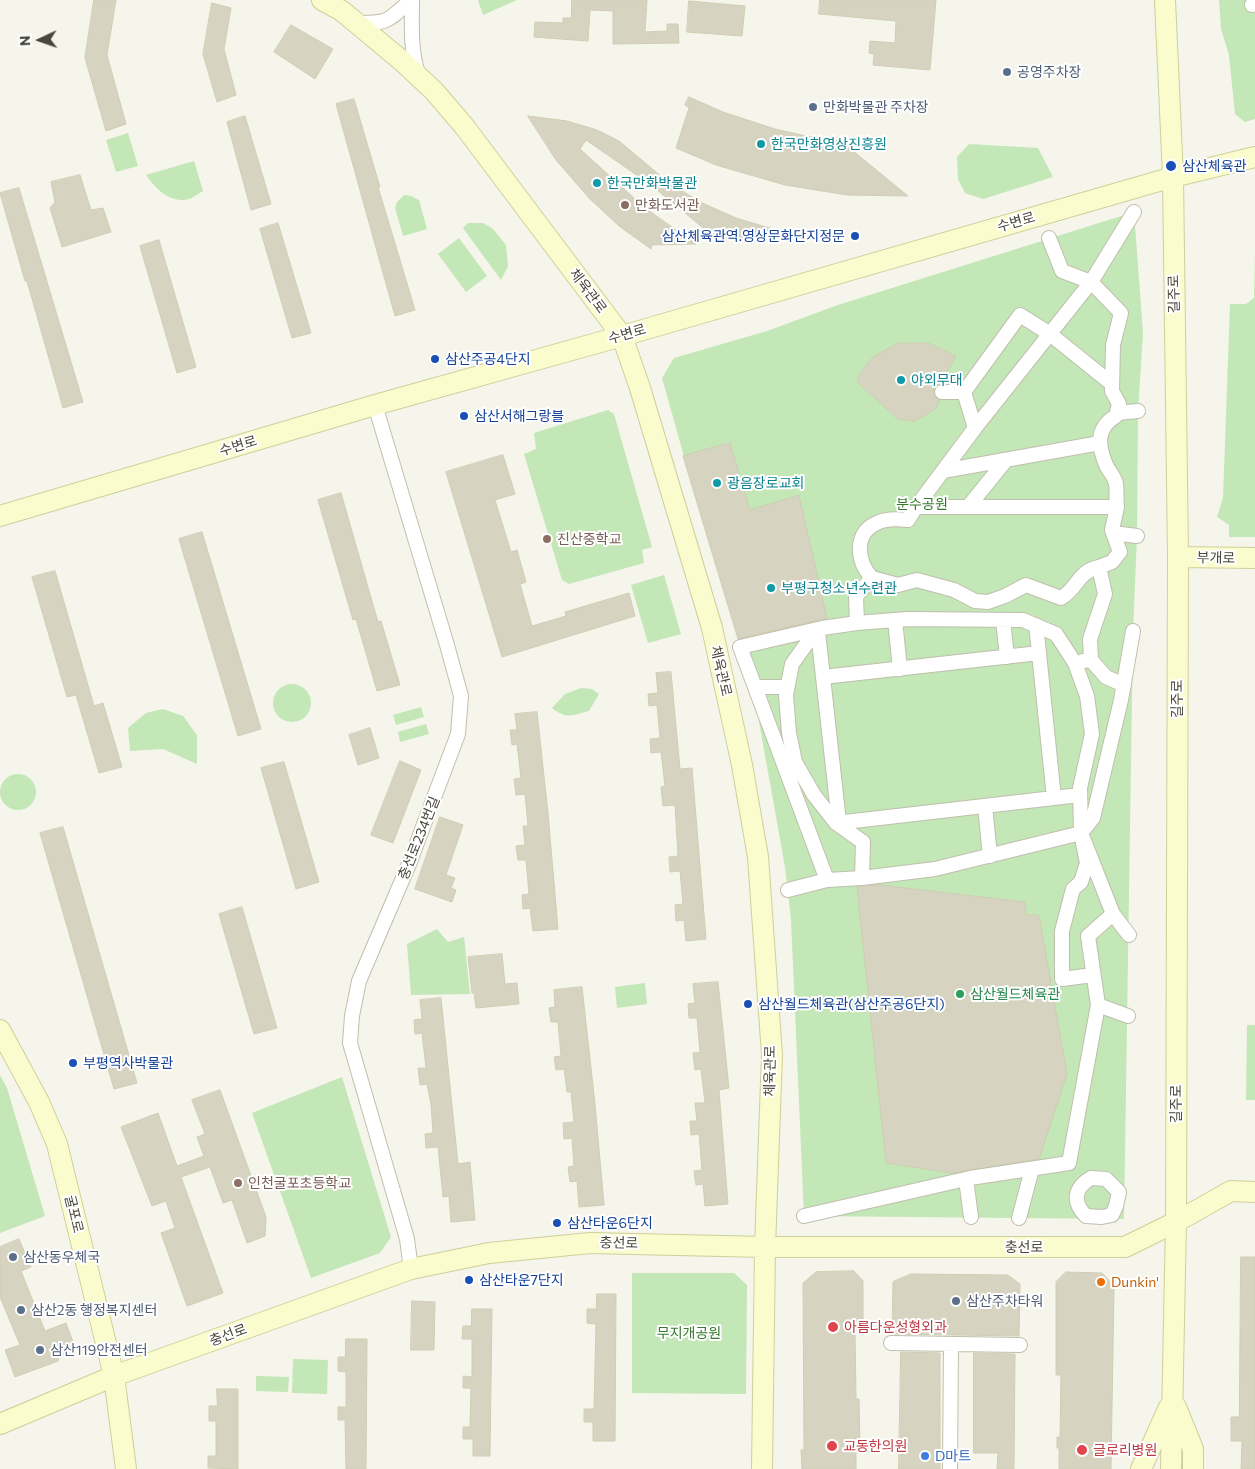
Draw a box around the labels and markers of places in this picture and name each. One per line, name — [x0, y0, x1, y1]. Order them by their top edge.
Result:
place label: 공영주차장 — [1017, 64, 1081, 80]
marker: 공영주차장 — [1001, 66, 1013, 78]
place label: 만화박물관 주차장 — [823, 99, 929, 115]
marker: 만화박물관 주차장 — [807, 101, 819, 113]
place label: 한국만화영상진흥원 — [771, 136, 887, 152]
marker: 한국만화영상진흥원 — [755, 138, 767, 150]
place label: 삼산체육관 — [1182, 158, 1246, 174]
marker: 삼산체육관 — [1164, 159, 1178, 173]
place label: 한국만화박물관 — [607, 175, 697, 191]
marker: 한국만화박물관 — [591, 177, 603, 189]
place label: 만화도서관 — [635, 197, 699, 213]
marker: 만화도서관 — [619, 199, 631, 211]
place label: 삼산체육관역.영상문화단지정문 — [661, 228, 845, 244]
marker: 삼산체육관역.영상문화단지정문 — [849, 230, 861, 242]
place label: 삼산주공4단지 — [445, 351, 531, 367]
marker: 삼산주공4단지 — [429, 353, 441, 365]
place label: 야외무대 — [911, 372, 963, 388]
marker: 야외무대 — [895, 374, 907, 386]
place label: 삼산서해그랑블 — [474, 408, 564, 424]
marker: 삼산서해그랑블 — [458, 410, 470, 422]
place label: 광음장로교회 — [727, 475, 804, 491]
marker: 광음장로교회 — [711, 477, 723, 489]
place label: 진산중학교 — [557, 531, 621, 547]
marker: 진산중학교 — [541, 533, 553, 545]
place label: 부평구청소년수련관 — [781, 580, 897, 596]
marker: 부평구청소년수련관 — [765, 582, 777, 594]
place label: 삼산월드체육관 — [970, 986, 1060, 1002]
marker: 삼산월드체육관 — [954, 988, 966, 1000]
place label: 삼산월드체육관(삼산주공6단지) — [758, 996, 945, 1012]
marker: 삼산월드체육관(삼산주공6단지) — [742, 998, 754, 1010]
place label: 부평역사박물관 — [83, 1055, 173, 1071]
marker: 부평역사박물관 — [67, 1057, 79, 1069]
place label: 인천굴포초등학교 — [248, 1175, 351, 1191]
marker: 인천굴포초등학교 — [232, 1177, 244, 1189]
place label: 삼산타운6단지 — [567, 1215, 653, 1231]
marker: 삼산타운6단지 — [551, 1217, 563, 1229]
place label: 삼산동우체국 — [23, 1249, 100, 1265]
marker: 삼산동우체국 — [7, 1251, 19, 1263]
place label: 삼산타운7단지 — [479, 1272, 564, 1288]
marker: 삼산타운7단지 — [463, 1274, 475, 1286]
place label: Dunkin' — [1111, 1274, 1159, 1290]
marker: Dunkin' — [1095, 1276, 1107, 1288]
place label: 삼산주차타워 — [966, 1293, 1043, 1309]
marker: 삼산주차타워 — [950, 1295, 962, 1307]
place label: 삼산2동 행정복지센터 — [31, 1302, 157, 1318]
marker: 삼산2동 행정복지센터 — [15, 1304, 27, 1316]
place label: 아름다운성형외과 — [844, 1319, 947, 1335]
marker: 아름다운성형외과 — [826, 1320, 840, 1334]
place label: 삼산119안전센터 — [50, 1342, 148, 1358]
marker: 삼산119안전센터 — [34, 1344, 46, 1356]
place label: 교동한의원 — [843, 1438, 907, 1454]
marker: 교동한의원 — [825, 1439, 839, 1453]
place label: 글로리병원 — [1093, 1442, 1157, 1458]
marker: 글로리병원 — [1075, 1443, 1089, 1457]
place label: D마트 — [935, 1448, 971, 1464]
marker: D마트 — [919, 1450, 931, 1462]

